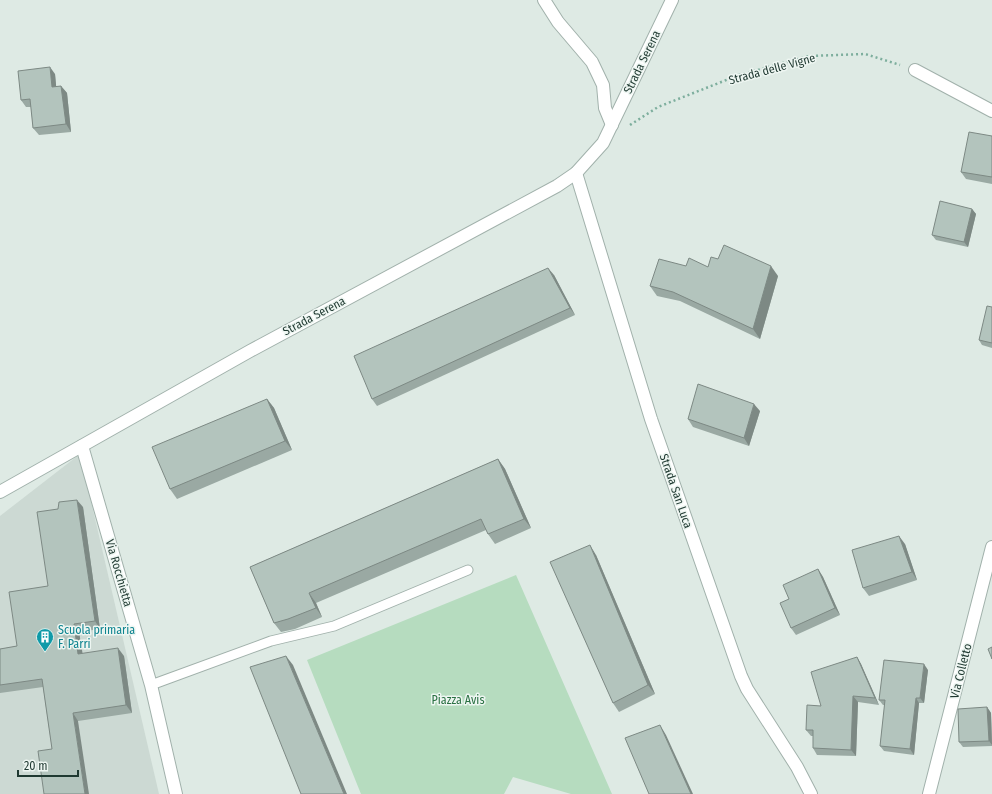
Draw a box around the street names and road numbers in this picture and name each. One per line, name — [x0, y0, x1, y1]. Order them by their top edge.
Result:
street label: Strada Serena — [621, 28, 663, 96]
street label: Strada delle Vigne — [727, 51, 817, 87]
street label: Strada Serena — [280, 294, 348, 338]
street label: Strada San Luca — [657, 452, 695, 530]
street label: Via Rocchietta — [103, 538, 135, 608]
street label: Via Colletto — [947, 642, 975, 700]

